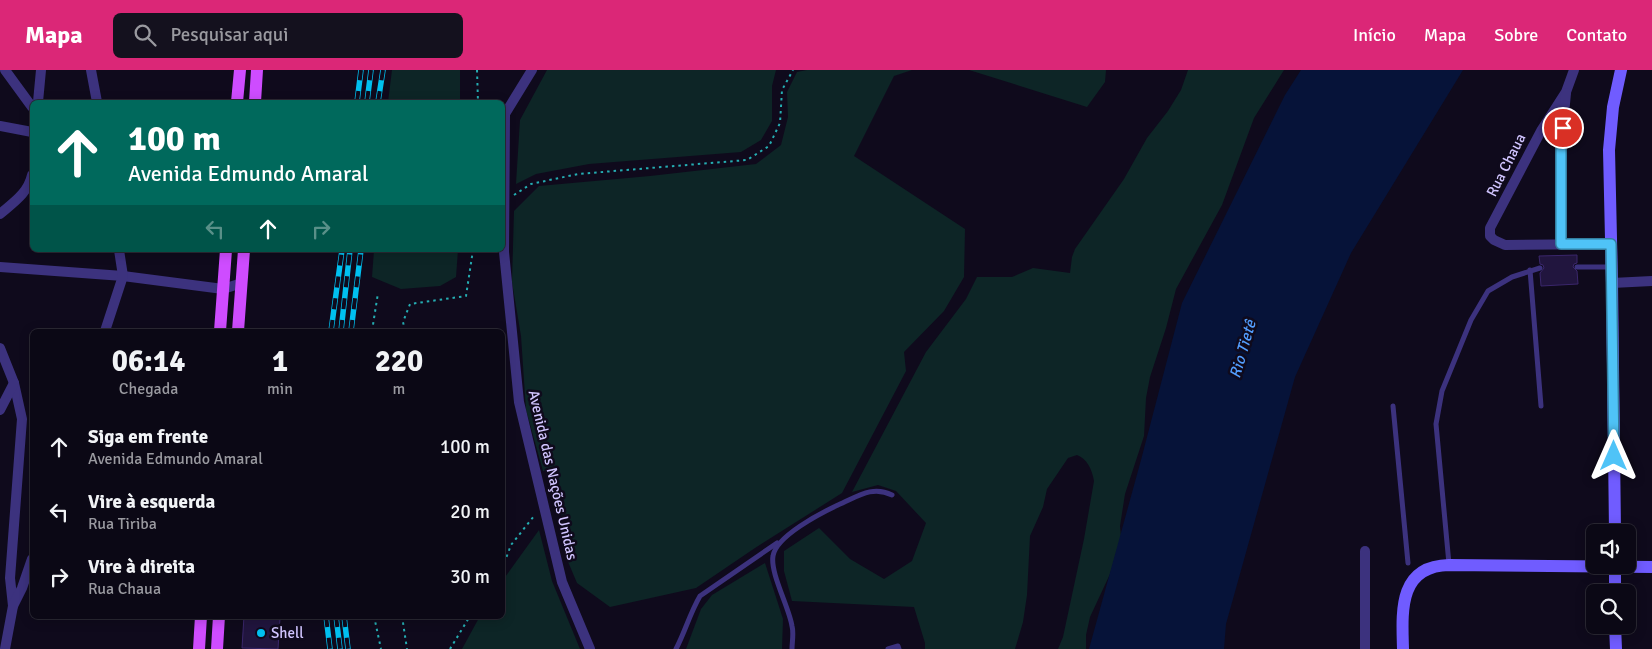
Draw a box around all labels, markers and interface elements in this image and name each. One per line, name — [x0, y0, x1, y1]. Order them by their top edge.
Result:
search box — [113, 13, 463, 58]
text: Mapa — [25, 20, 83, 50]
icon: search — [131, 21, 159, 49]
text: Pesquisar aqui — [171, 23, 288, 47]
text: Início — [1353, 24, 1396, 46]
text: Mapa — [1424, 24, 1466, 46]
text: Sobre — [1494, 24, 1538, 46]
text: Contato — [1566, 24, 1627, 46]
pin — [1542, 107, 1584, 149]
icon: arrive — [1549, 114, 1577, 142]
text: 100 m — [128, 117, 221, 160]
icon: ahead — [45, 120, 110, 185]
street label: Rua Chaua — [1482, 130, 1530, 200]
text: Avenida Edmundo Amaral — [128, 160, 369, 187]
icon: left — [201, 215, 229, 243]
icon: ahead — [254, 215, 282, 243]
icon: right — [307, 215, 335, 243]
water label: Rio Tietê — [1225, 317, 1261, 381]
text: 06:14 — [112, 343, 185, 380]
text: 1 — [272, 343, 288, 380]
text: 220 — [375, 343, 423, 380]
text: Chegada — [119, 379, 178, 399]
text: min — [267, 379, 293, 399]
text: m — [393, 379, 405, 399]
street label: Avenida das Nações Unidas — [525, 388, 581, 562]
text: Siga em frente — [88, 425, 208, 449]
position arrow — [1587, 429, 1639, 481]
icon: ahead — [45, 433, 73, 461]
text: 100 m — [440, 435, 490, 459]
text: Avenida Edmundo Amaral — [88, 449, 263, 469]
text: Vire à esquerda — [88, 490, 215, 514]
icon: left — [45, 498, 73, 526]
text: 20 m — [450, 500, 490, 524]
text: Rua Tiriba — [88, 514, 157, 534]
map controls — [1586, 524, 1636, 634]
button: sound — [1586, 524, 1636, 574]
text: Vire à direita — [88, 555, 195, 579]
icon: right — [45, 563, 73, 591]
text: 30 m — [450, 565, 490, 589]
text: Rua Chaua — [88, 579, 161, 599]
button: search — [1586, 584, 1636, 634]
place label: Shell — [271, 624, 304, 642]
marker: Shell — [255, 627, 267, 639]

